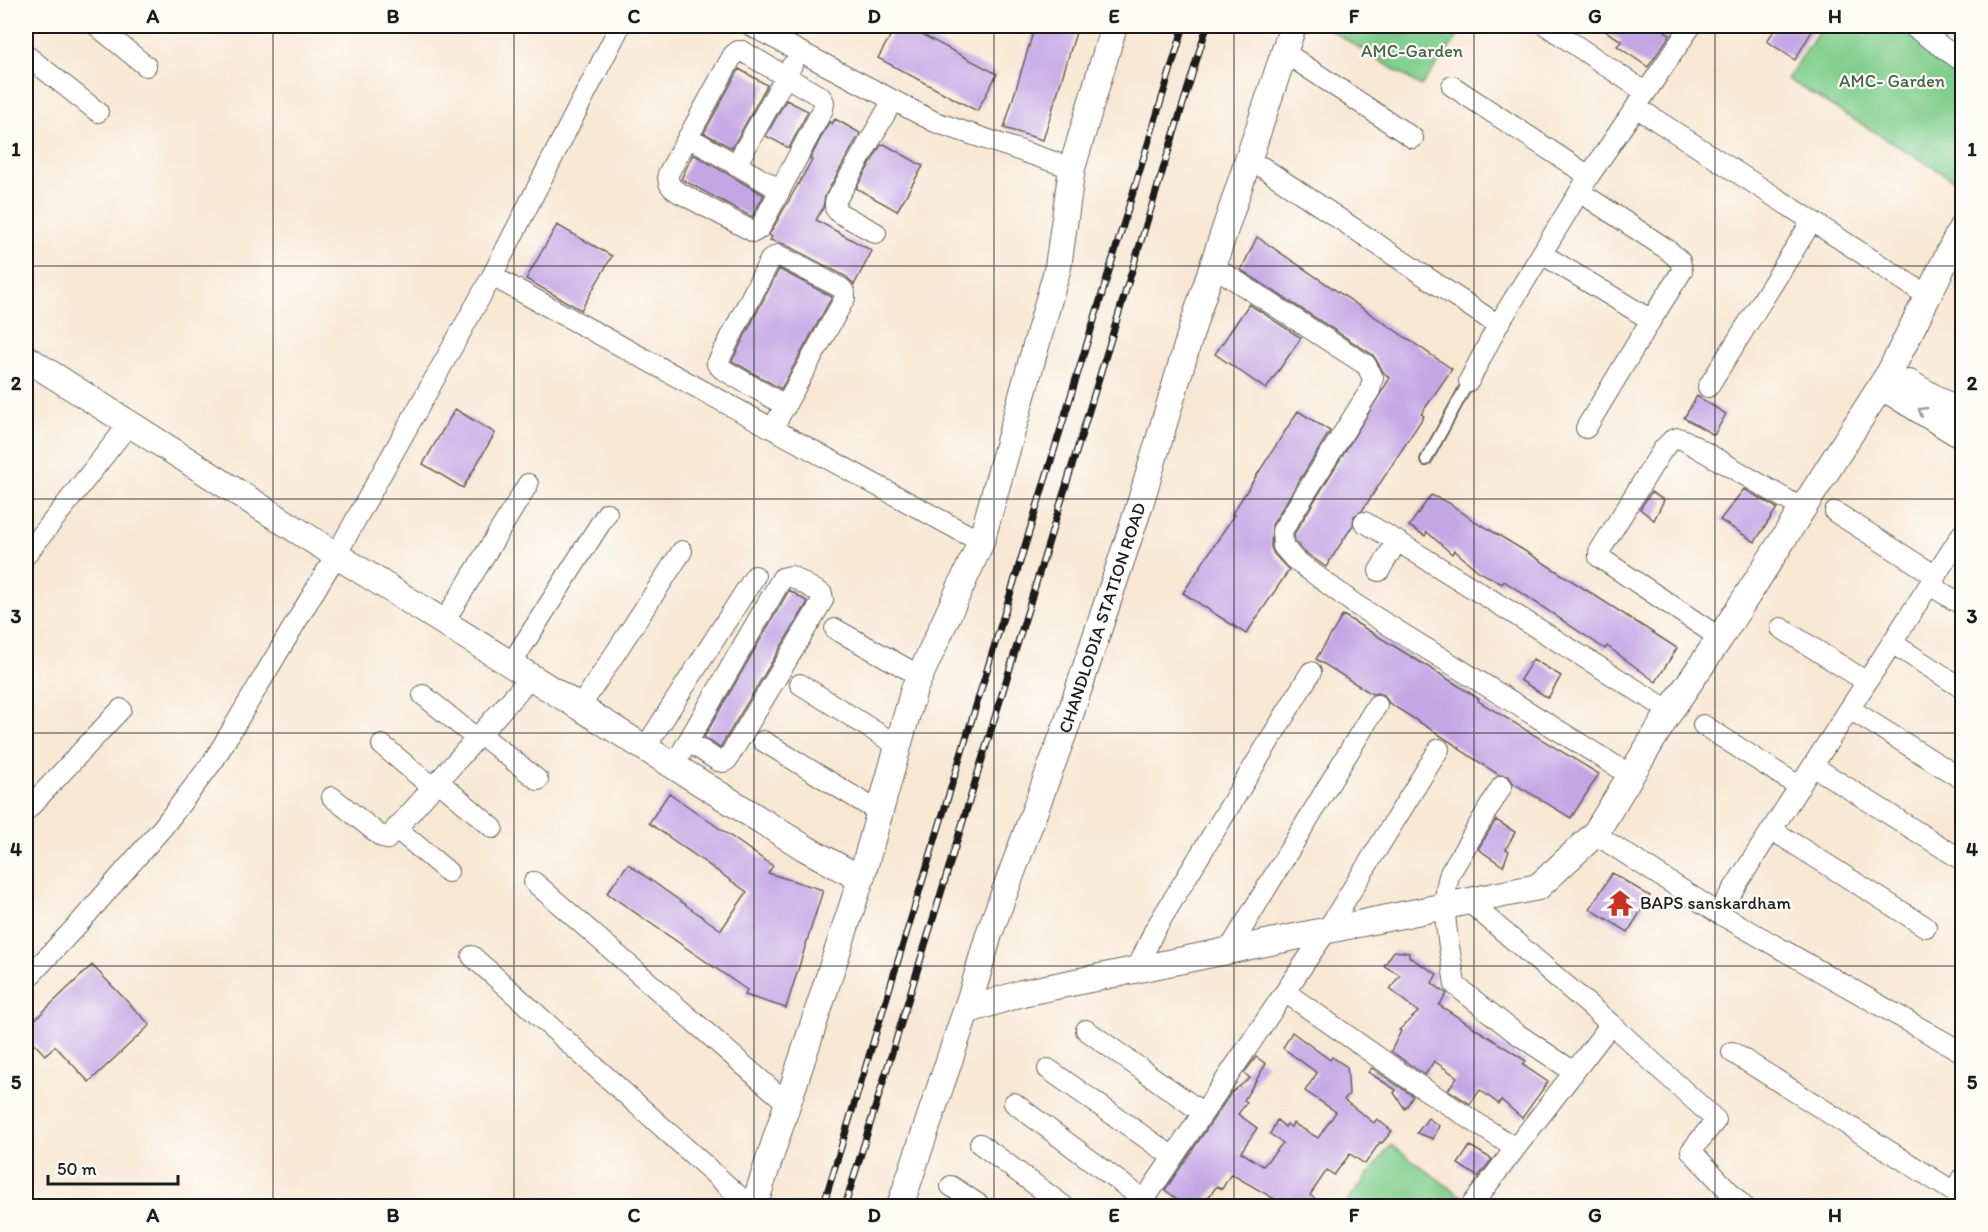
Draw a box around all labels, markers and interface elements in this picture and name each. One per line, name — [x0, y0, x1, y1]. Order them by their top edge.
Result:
text: A — [146, 4, 160, 28]
text: B — [387, 4, 400, 28]
text: C — [628, 4, 641, 28]
text: D — [867, 4, 881, 28]
text: E — [1108, 4, 1120, 28]
text: F — [1349, 4, 1360, 28]
text: G — [1588, 4, 1602, 28]
text: H — [1828, 4, 1842, 28]
park label: AMC-Garden — [1361, 40, 1463, 62]
park label: AMC- Garden — [1839, 70, 1945, 92]
text: 1 — [11, 137, 21, 161]
text: 1 — [1967, 137, 1977, 161]
text: 2 — [11, 371, 22, 395]
text: 2 — [1967, 371, 1978, 395]
one-way arrow — [1918, 407, 1928, 419]
street label: CHANDLODIA STATION ROAD — [1054, 500, 1151, 736]
text: 3 — [11, 604, 22, 628]
text: 3 — [1967, 604, 1978, 628]
text: 4 — [10, 837, 22, 861]
text: 4 — [1966, 837, 1978, 861]
temple icon: BAPS sanskardham — [1605, 888, 1635, 918]
place label: BAPS sanskardham — [1640, 892, 1791, 914]
text: 5 — [11, 1070, 22, 1094]
text: 5 — [1967, 1070, 1978, 1094]
scale bar — [48, 1148, 178, 1186]
text: 50 m — [57, 1158, 97, 1180]
text: A — [146, 1203, 160, 1227]
text: B — [387, 1203, 400, 1227]
text: C — [628, 1203, 641, 1227]
text: D — [867, 1203, 881, 1227]
text: E — [1108, 1203, 1120, 1227]
text: F — [1349, 1203, 1360, 1227]
text: G — [1588, 1203, 1602, 1227]
text: H — [1828, 1203, 1842, 1227]

